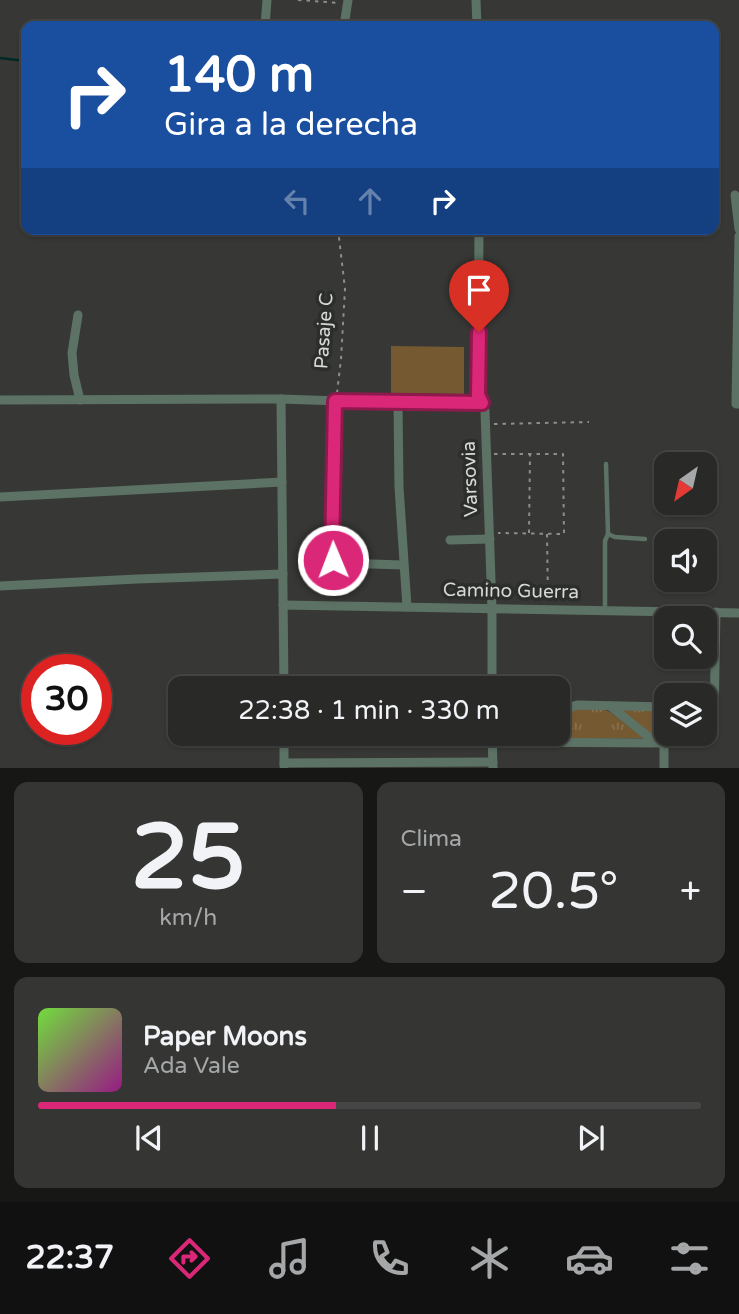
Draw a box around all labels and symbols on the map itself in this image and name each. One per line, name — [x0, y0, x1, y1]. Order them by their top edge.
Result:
pin — [449, 260, 509, 332]
street label: Pasaje C — [310, 292, 338, 370]
street label: Varsovia — [458, 441, 482, 517]
north arrow — [654, 452, 718, 514]
position arrow — [296, 523, 370, 597]
street label: Camino Guerra — [443, 579, 579, 603]
speed limit sign: 30 — [21, 654, 112, 745]

